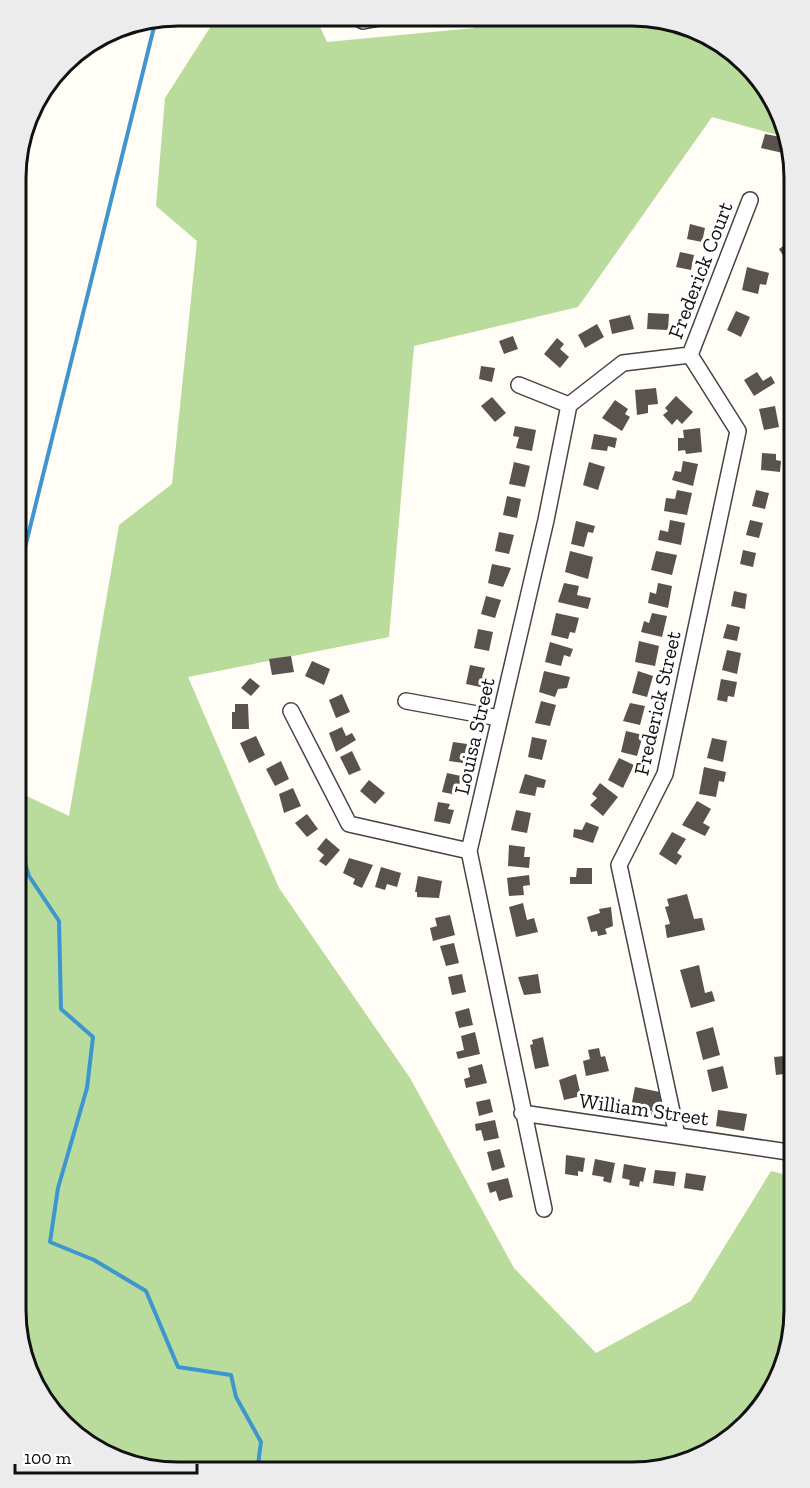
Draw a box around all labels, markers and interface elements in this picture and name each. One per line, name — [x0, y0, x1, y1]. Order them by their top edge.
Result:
street label: Frederick Court — [662, 198, 738, 342]
street label: Frederick Street — [628, 628, 686, 778]
street label: Louisa Street — [448, 675, 500, 797]
street label: William Street — [578, 1088, 711, 1130]
scale bar — [15, 1437, 196, 1475]
text: 100 m — [24, 1447, 72, 1469]

